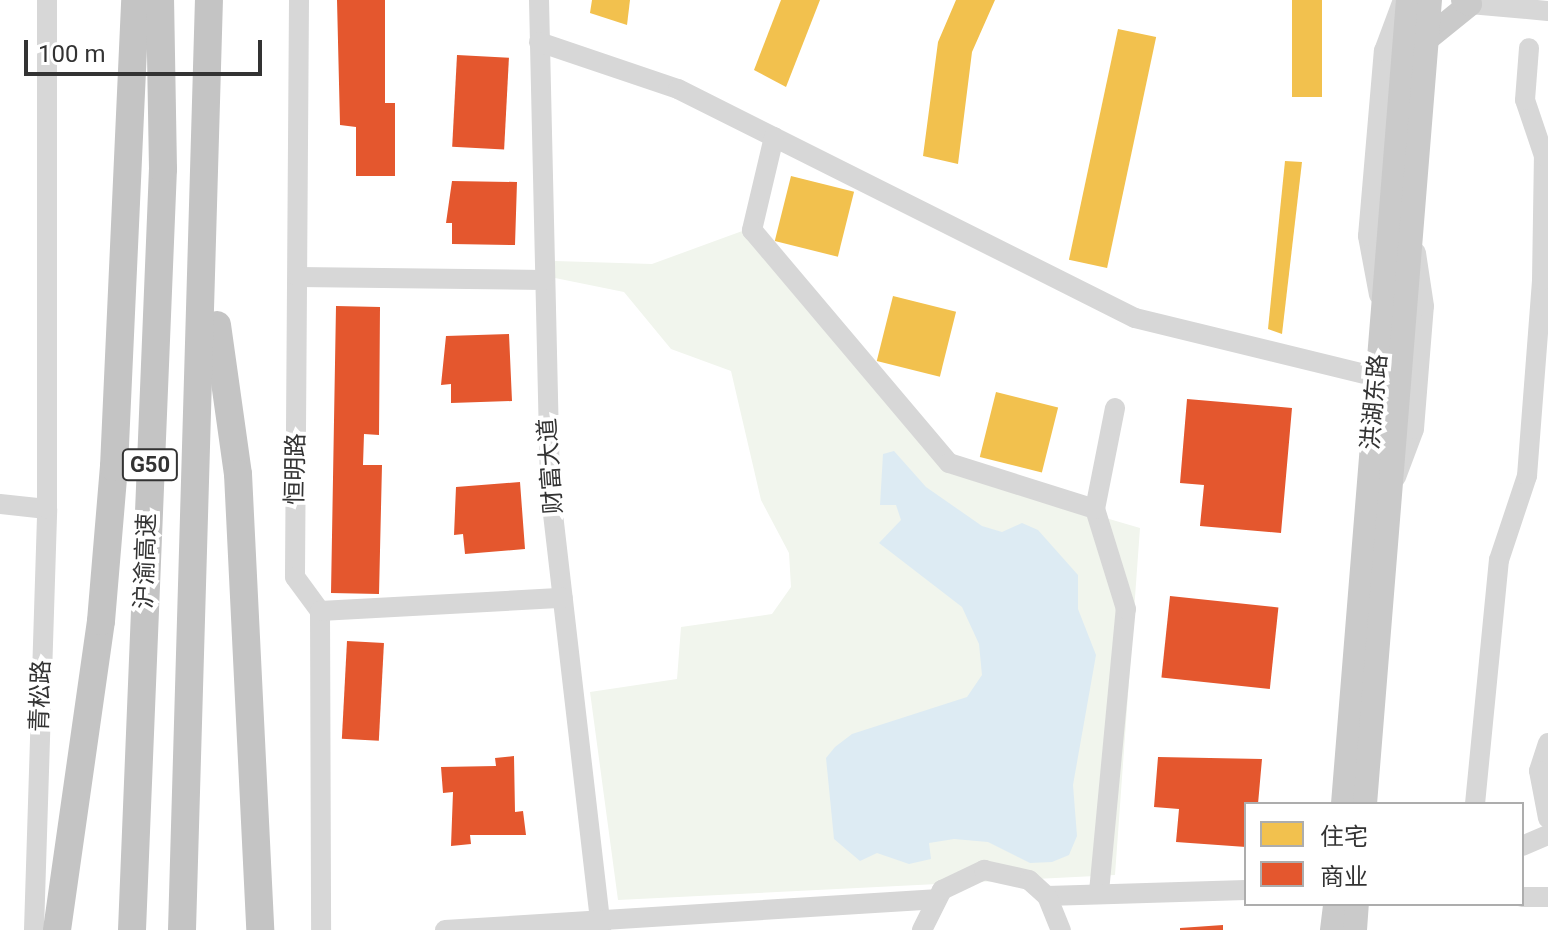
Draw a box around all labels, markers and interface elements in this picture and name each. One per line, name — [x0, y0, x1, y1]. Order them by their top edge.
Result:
scale bar — [28, 24, 266, 74]
text: 100 m — [38, 40, 105, 68]
street label: 洪湖东路 — [1356, 353, 1394, 451]
street label: 财富大道 — [533, 417, 569, 515]
street label: 恒明路 — [281, 433, 311, 505]
road number: G50 — [120, 447, 180, 483]
street label: 沪渝高速 — [130, 513, 162, 609]
street label: 青松路 — [25, 660, 57, 732]
legend — [1244, 802, 1524, 906]
text: 住宅 — [1320, 823, 1368, 851]
text: 商业 — [1320, 863, 1368, 891]

